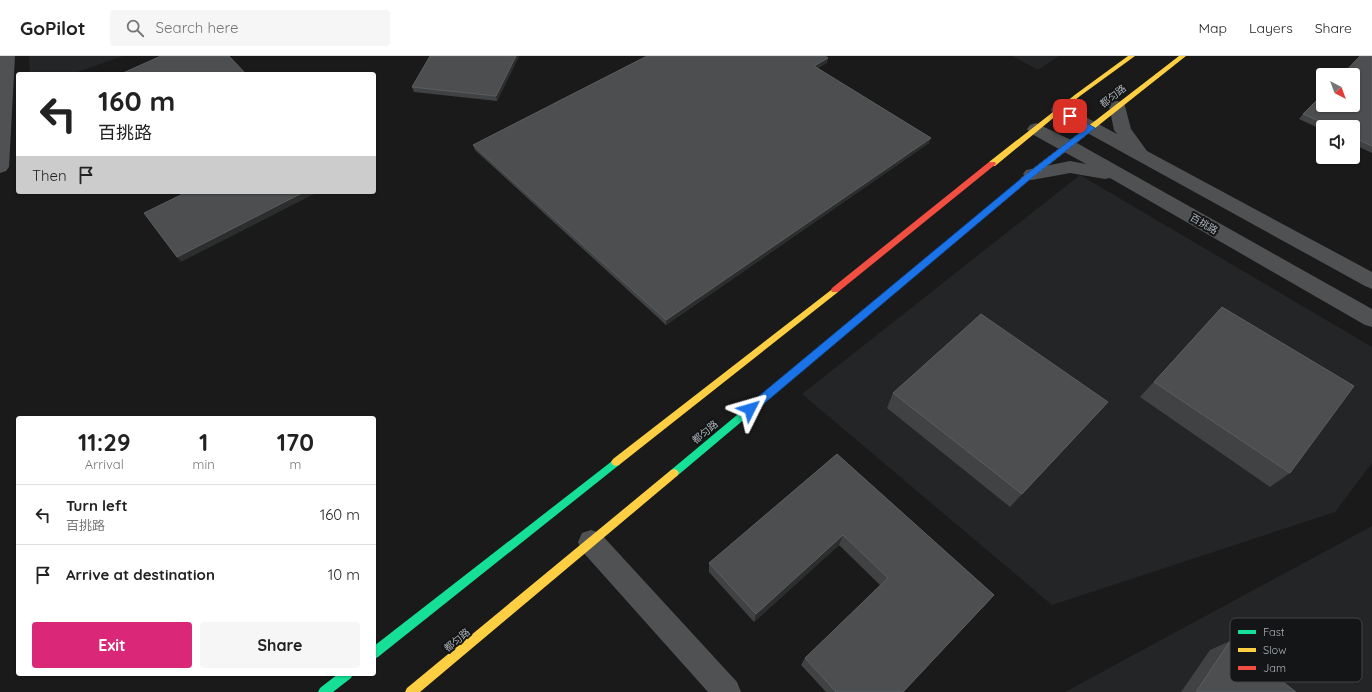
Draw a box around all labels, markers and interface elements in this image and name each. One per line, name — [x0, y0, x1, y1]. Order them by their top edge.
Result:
search box — [110, 10, 390, 46]
text: GoPilot — [20, 16, 86, 40]
icon: search — [124, 17, 146, 39]
text: Search here — [156, 18, 238, 37]
text: Map — [1198, 19, 1227, 37]
text: Layers — [1249, 19, 1293, 37]
text: Share — [1315, 19, 1352, 37]
north arrow — [1316, 68, 1360, 112]
map controls — [1316, 68, 1360, 164]
street label: 都匀路 — [1097, 82, 1129, 110]
text: 160 m — [98, 83, 175, 118]
icon: left — [32, 88, 84, 140]
pin — [1053, 99, 1087, 133]
icon: arrive — [1059, 105, 1081, 127]
button: sound — [1316, 120, 1360, 164]
text: 百挑路 — [98, 121, 152, 144]
icon: arrive — [75, 164, 97, 186]
text: Then — [32, 166, 67, 185]
street label: 百挑路 — [1188, 211, 1220, 237]
position arrow — [729, 388, 771, 430]
street label: 都匀路 — [689, 417, 721, 447]
text: 11:29 — [78, 427, 131, 457]
text: 1 — [199, 427, 208, 457]
text: 170 — [277, 427, 314, 457]
text: Arrival — [85, 456, 124, 472]
text: min — [193, 456, 215, 472]
text: m — [289, 456, 301, 472]
text: Turn left — [66, 496, 128, 515]
icon: left — [32, 504, 54, 526]
text: 160 m — [320, 505, 360, 524]
text: 百挑路 — [66, 517, 105, 533]
icon: arrive — [32, 564, 54, 586]
text: Arrive at destination — [66, 565, 215, 584]
text: 10 m — [328, 565, 360, 584]
legend — [1230, 618, 1362, 682]
button: Exit — [32, 622, 192, 668]
button: Share — [200, 622, 360, 668]
street label: 都匀路 — [441, 625, 473, 655]
text: Fast — [1263, 625, 1285, 639]
text: Slow — [1263, 643, 1287, 657]
text: Jam — [1263, 661, 1286, 675]

